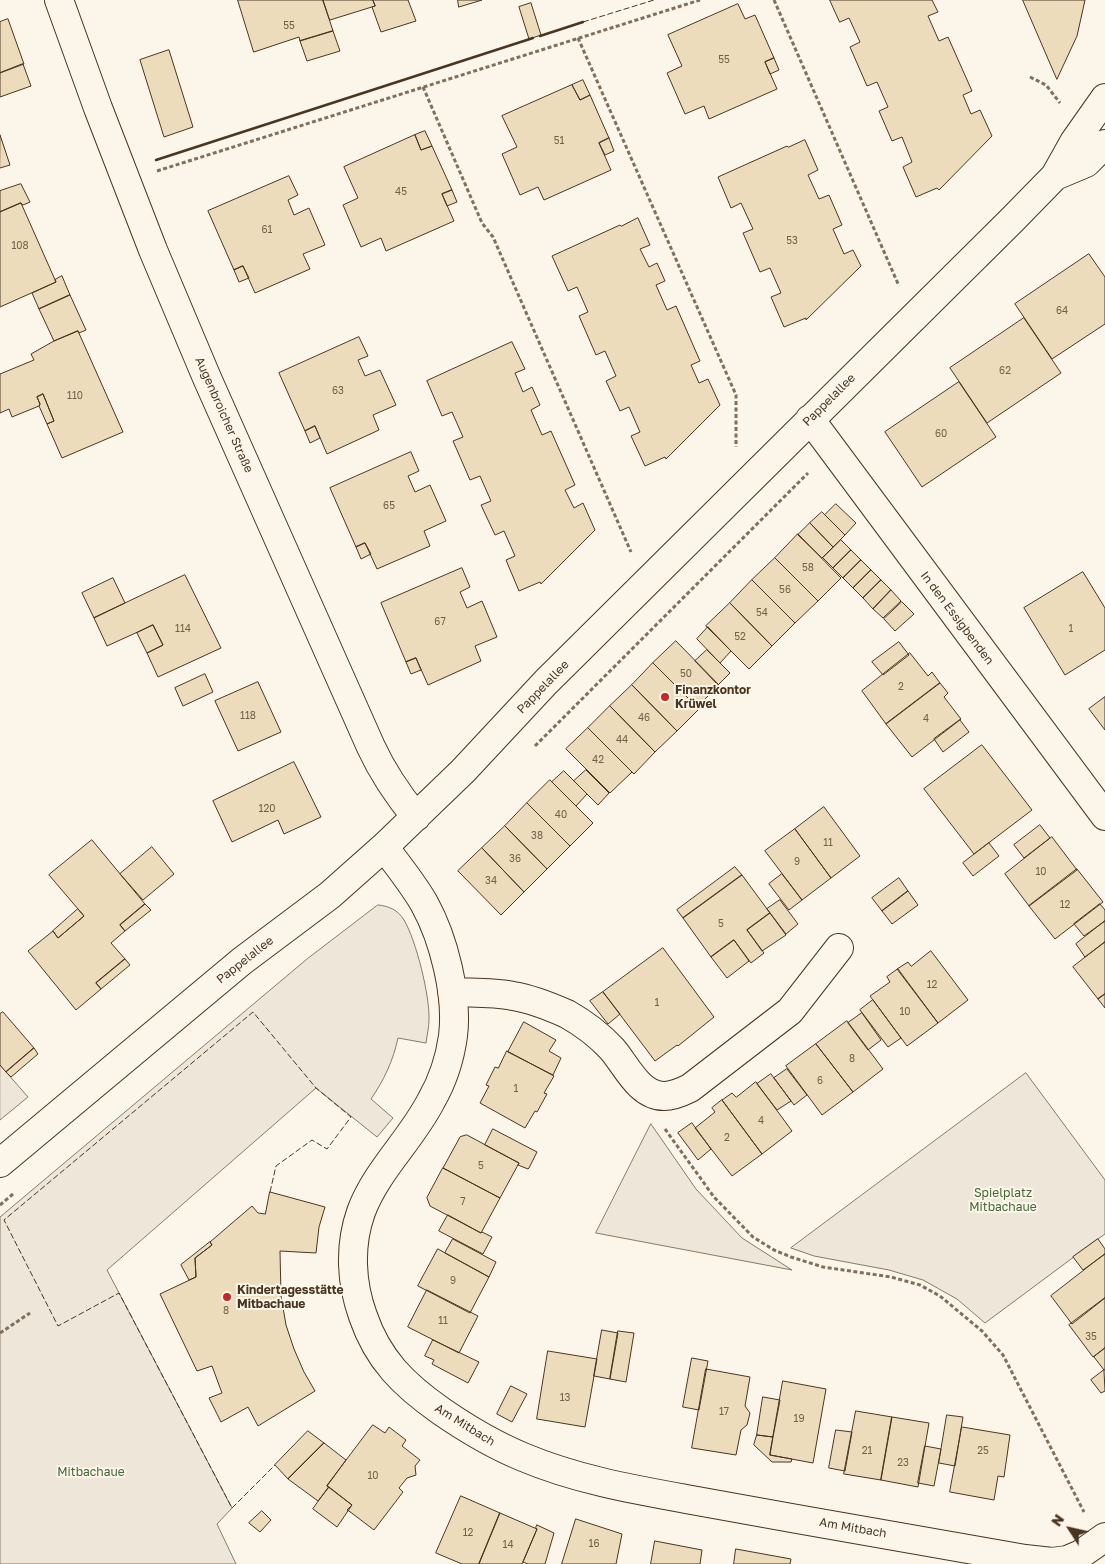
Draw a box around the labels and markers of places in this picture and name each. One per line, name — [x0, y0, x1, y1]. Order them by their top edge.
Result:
place label: Finanzkontor Krüwel — [675, 683, 751, 711]
marker: Finanzkontor Krüwel — [659, 691, 671, 703]
place label: Kindertagesstätte Mitbachaue — [237, 1283, 344, 1311]
marker: Kindertagesstätte Mitbachaue — [221, 1291, 233, 1303]

